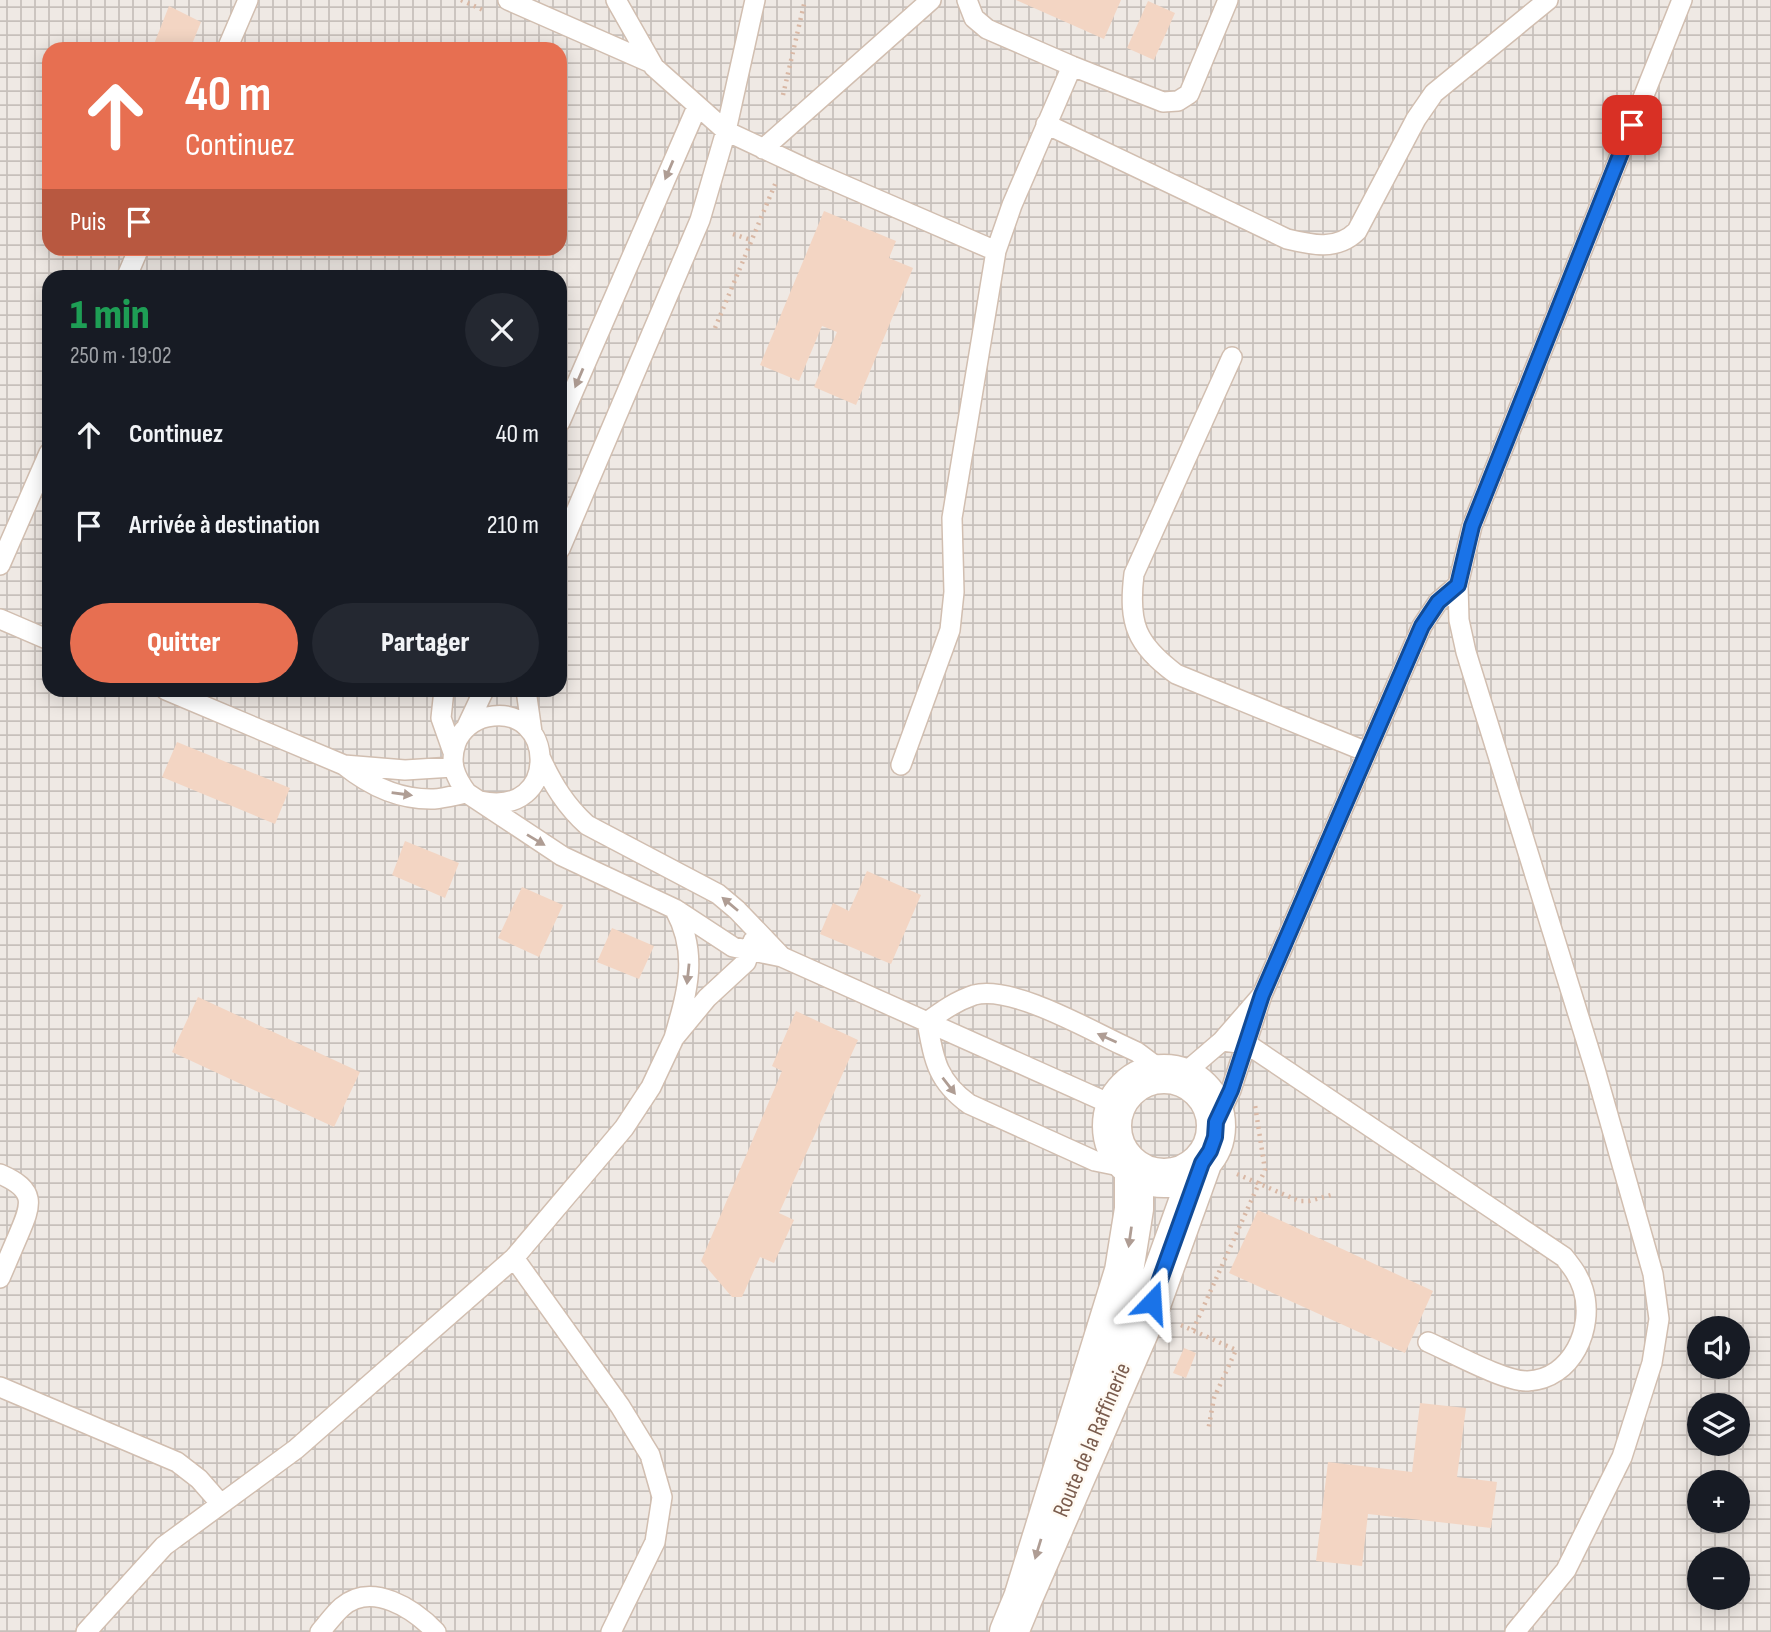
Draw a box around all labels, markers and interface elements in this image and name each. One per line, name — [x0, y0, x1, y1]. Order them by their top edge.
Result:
text: 40 m — [185, 66, 271, 125]
icon: ahead — [70, 70, 161, 161]
pin — [1602, 95, 1662, 155]
icon: arrive — [1613, 106, 1651, 144]
text: Continuez — [185, 126, 295, 165]
one-way arrow — [664, 159, 675, 180]
icon: arrive — [120, 203, 158, 241]
text: Puis — [70, 207, 106, 238]
text: 1 min — [70, 290, 150, 341]
button: close — [465, 293, 539, 367]
text: 250 m · 19:02 — [70, 342, 172, 370]
one-way arrow — [573, 368, 584, 389]
icon: ahead — [70, 416, 108, 454]
text: Continuez — [129, 419, 223, 450]
text: 40 m — [496, 419, 539, 450]
icon: arrive — [70, 507, 108, 545]
text: Arrivée à destination — [129, 510, 320, 541]
text: 210 m — [487, 510, 539, 541]
button: Quitter — [70, 603, 298, 683]
button: Partager — [312, 603, 539, 683]
one-way arrow — [391, 789, 413, 800]
one-way arrow — [527, 833, 546, 846]
one-way arrow — [721, 897, 738, 912]
one-way arrow — [682, 963, 693, 985]
one-way arrow — [1097, 1032, 1117, 1044]
one-way arrow — [942, 1076, 957, 1094]
one-way arrow — [1124, 1226, 1135, 1248]
position arrow — [1115, 1265, 1189, 1339]
map controls — [1687, 1316, 1750, 1610]
button: sound — [1687, 1316, 1750, 1379]
street label: Route de la Raffinerie — [1047, 1359, 1137, 1521]
button: layers — [1687, 1393, 1750, 1456]
button: + — [1687, 1470, 1750, 1533]
one-way arrow — [1033, 1539, 1043, 1560]
button: − — [1687, 1547, 1750, 1610]

